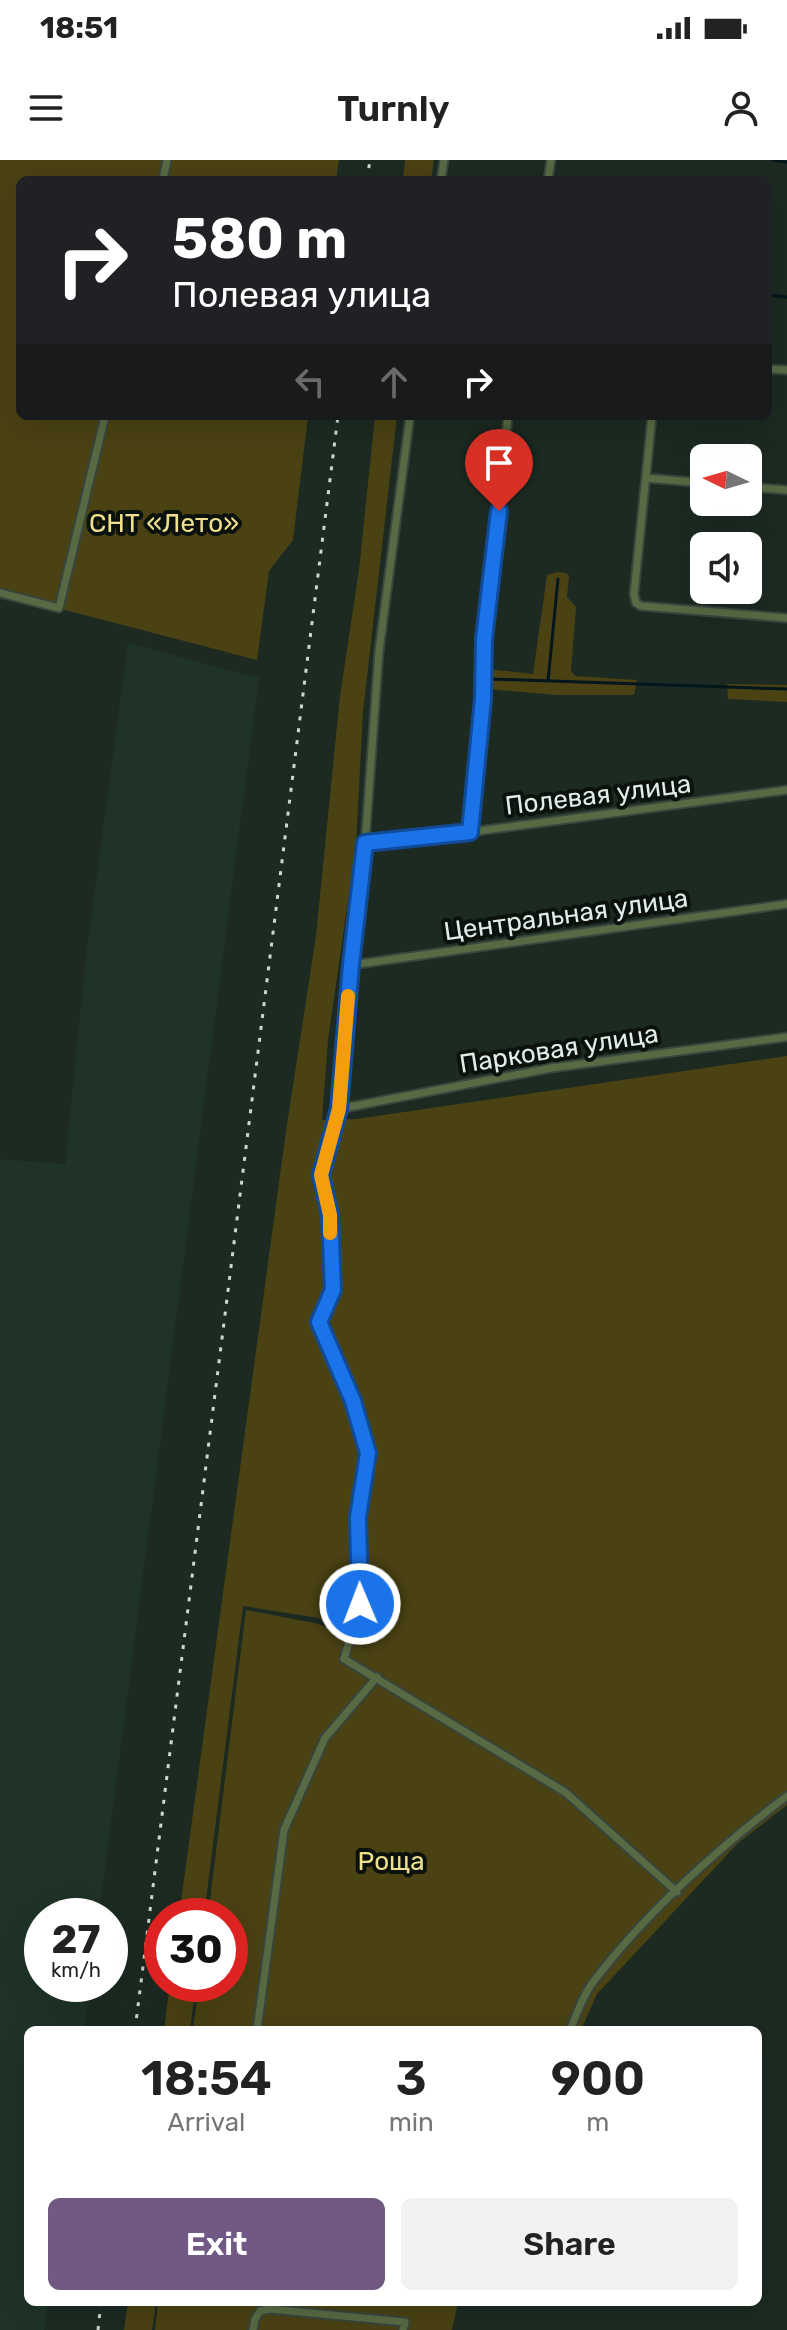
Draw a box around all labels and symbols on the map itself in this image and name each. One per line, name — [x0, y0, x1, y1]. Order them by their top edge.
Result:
pin — [465, 429, 533, 511]
north arrow — [690, 444, 762, 516]
park label: СНТ «Лето» — [89, 508, 239, 539]
street label: Полевая улица — [503, 768, 693, 822]
street label: Центральная улица — [442, 883, 690, 947]
street label: Парковая улица — [457, 1018, 661, 1080]
position arrow — [318, 1562, 402, 1646]
park label: Роща — [357, 1846, 425, 1877]
speed limit sign: 30 — [144, 1898, 248, 2002]

